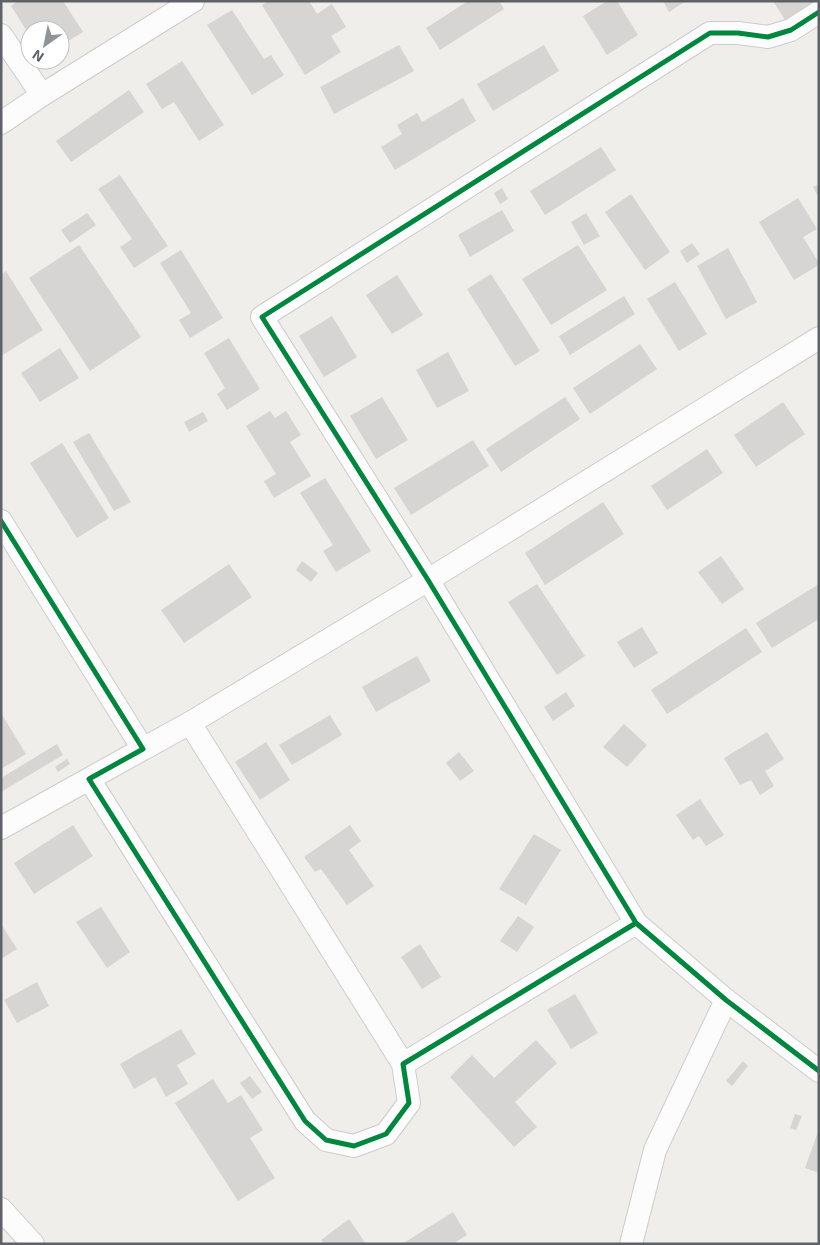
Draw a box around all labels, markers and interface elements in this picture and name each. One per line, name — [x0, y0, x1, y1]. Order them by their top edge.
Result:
north arrow — [20, 20, 70, 70]
text: N — [29, 46, 47, 66]

